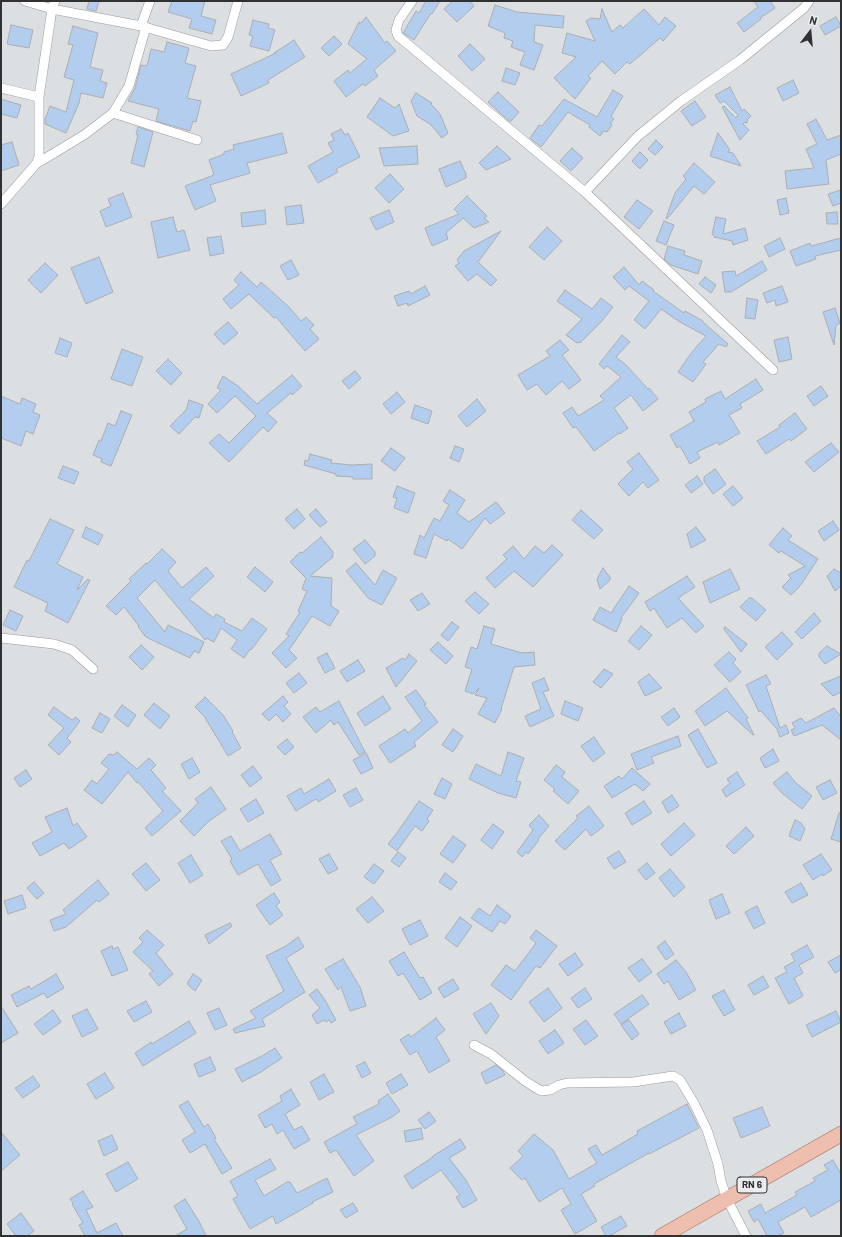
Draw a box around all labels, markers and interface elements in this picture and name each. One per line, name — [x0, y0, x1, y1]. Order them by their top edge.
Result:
north arrow — [790, 12, 830, 52]
text: N — [808, 13, 819, 27]
road number: RN 6 — [737, 1177, 767, 1193]

